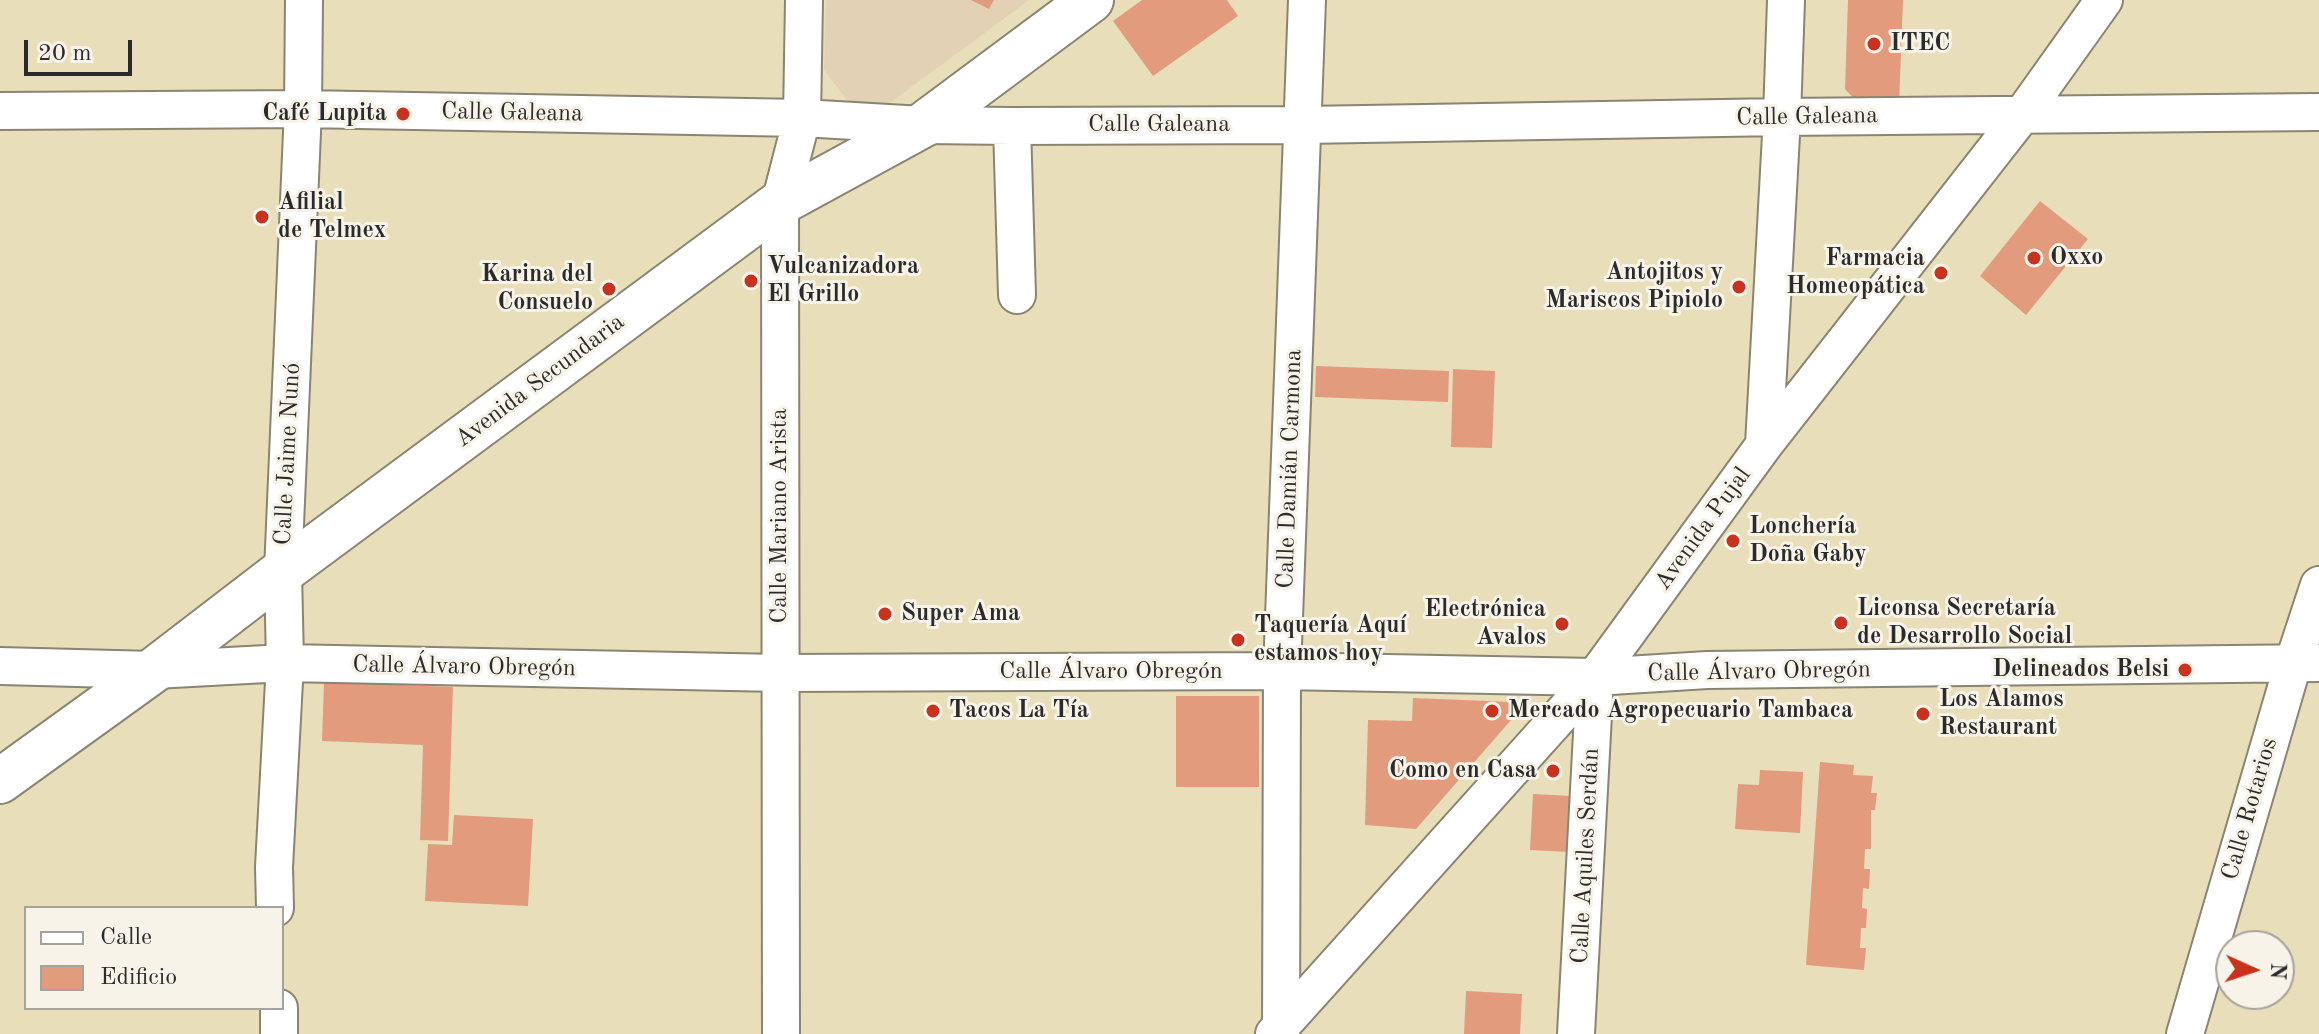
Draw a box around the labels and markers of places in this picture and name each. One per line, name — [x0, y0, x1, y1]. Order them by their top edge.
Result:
place label: ITEC — [1890, 30, 1950, 58]
marker: ITEC — [1865, 35, 1883, 53]
place label: Café Lupita — [262, 100, 387, 128]
marker: Café Lupita — [394, 105, 412, 123]
place label: Afilial de Telmex — [278, 189, 386, 245]
marker: Afilial de Telmex — [253, 208, 271, 226]
place label: Oxxo — [2050, 244, 2103, 272]
place label: Farmacia Homeopática — [1786, 245, 1925, 301]
marker: Oxxo — [2025, 249, 2043, 267]
place label: Vulcanizadora El Grillo — [767, 253, 919, 309]
place label: Antojitos y Mariscos Pipiolo — [1546, 259, 1723, 315]
place label: Karina del Consuelo — [481, 261, 593, 317]
marker: Farmacia Homeopática — [1932, 264, 1950, 282]
marker: Vulcanizadora El Grillo — [742, 272, 760, 290]
marker: Antojitos y Mariscos Pipiolo — [1730, 278, 1748, 296]
marker: Karina del Consuelo — [600, 280, 618, 298]
place label: Lonchería Doña Gaby — [1749, 513, 1867, 569]
marker: Lonchería Doña Gaby — [1724, 532, 1742, 550]
place label: Liconsa Secretaría de Desarrollo Social — [1857, 595, 2072, 651]
place label: Electrónica Avalos — [1424, 596, 1546, 652]
place label: Super Ama — [901, 600, 1020, 628]
marker: Super Ama — [876, 605, 894, 623]
place label: Taquería Aquí estamos hoy — [1254, 612, 1407, 668]
marker: Liconsa Secretaría de Desarrollo Social — [1832, 614, 1850, 632]
marker: Electrónica Avalos — [1553, 615, 1571, 633]
marker: Taquería Aquí estamos hoy — [1229, 631, 1247, 649]
place label: Delineados Belsi — [1992, 656, 2169, 684]
marker: Delineados Belsi — [2176, 661, 2194, 679]
place label: Los Alamos Restaurant — [1939, 686, 2064, 742]
place label: Tacos La Tía — [949, 697, 1089, 725]
place label: Mercado Agropecuario Tambaca — [1508, 697, 1853, 725]
marker: Tacos La Tía — [924, 702, 942, 720]
marker: Mercado Agropecuario Tambaca — [1483, 702, 1501, 720]
marker: Los Alamos Restaurant — [1914, 705, 1932, 723]
place label: Como en Casa — [1389, 757, 1537, 785]
marker: Como en Casa — [1544, 762, 1562, 780]

